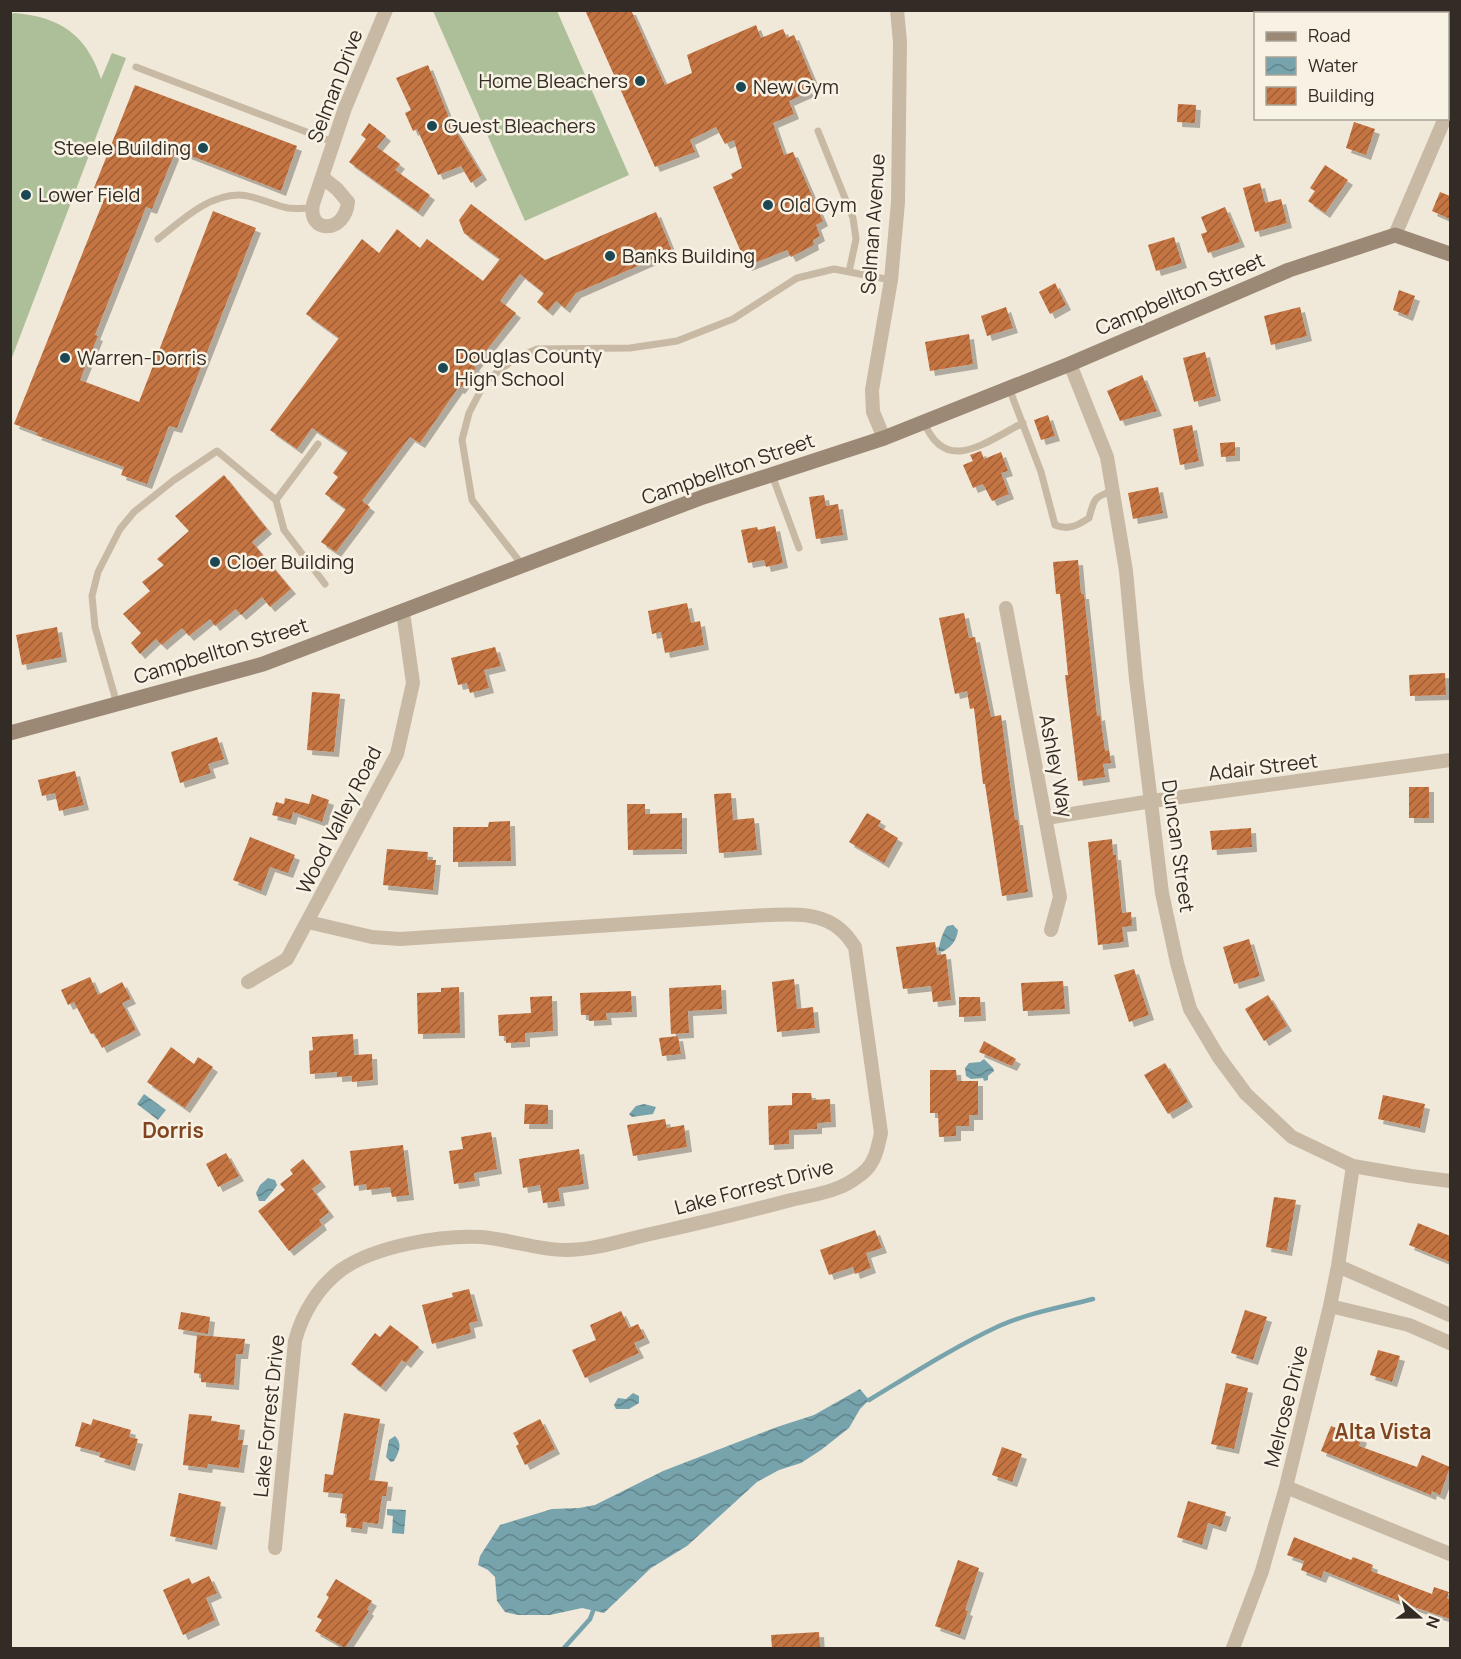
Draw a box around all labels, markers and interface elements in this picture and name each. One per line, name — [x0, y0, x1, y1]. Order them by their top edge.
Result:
legend — [1254, 12, 1449, 120]
text: Road — [1308, 23, 1351, 47]
street label: Selman Drive — [301, 25, 369, 146]
text: Water — [1308, 53, 1358, 77]
place label: Home Bleachers — [478, 67, 628, 94]
place label: New Gym — [753, 73, 839, 100]
marker: Home Bleachers — [633, 74, 647, 88]
marker: New Gym — [734, 80, 748, 94]
text: Building — [1308, 83, 1374, 107]
place label: Guest Bleachers — [444, 112, 596, 139]
marker: Guest Bleachers — [425, 119, 439, 133]
place label: Steele Building — [54, 134, 191, 161]
marker: Steele Building — [196, 141, 210, 155]
street label: Selman Avenue — [854, 153, 891, 295]
place label: Lower Field — [38, 181, 140, 208]
marker: Lower Field — [19, 188, 33, 202]
place label: Old Gym — [780, 191, 857, 218]
marker: Old Gym — [761, 198, 775, 212]
place label: Banks Building — [622, 242, 755, 269]
street label: Campbellton Street — [1091, 246, 1268, 341]
marker: Banks Building — [603, 249, 617, 263]
place label: Douglas County High School — [455, 342, 603, 392]
place label: Warren-Dorris — [77, 344, 207, 371]
marker: Warren-Dorris — [58, 351, 72, 365]
marker: Douglas County High School — [436, 361, 450, 375]
street label: Campbellton Street — [638, 426, 818, 511]
place label: Cloer Building — [227, 548, 354, 575]
marker: Cloer Building — [208, 555, 222, 569]
street label: Campbellton Street — [130, 611, 311, 690]
street label: Ashley Way — [1033, 712, 1080, 820]
street label: Wood Valley Road — [290, 741, 387, 898]
street label: Adair Street — [1207, 746, 1319, 787]
street label: Duncan Street — [1156, 778, 1201, 914]
district label: Dorris — [142, 1116, 204, 1144]
street label: Lake Forrest Drive — [671, 1152, 836, 1221]
street label: Lake Forrest Drive — [247, 1333, 290, 1499]
street label: Melrose Drive — [1257, 1342, 1314, 1470]
district label: Alta Vista — [1335, 1417, 1431, 1445]
north arrow — [1389, 1587, 1449, 1647]
text: N — [1421, 1613, 1445, 1631]

